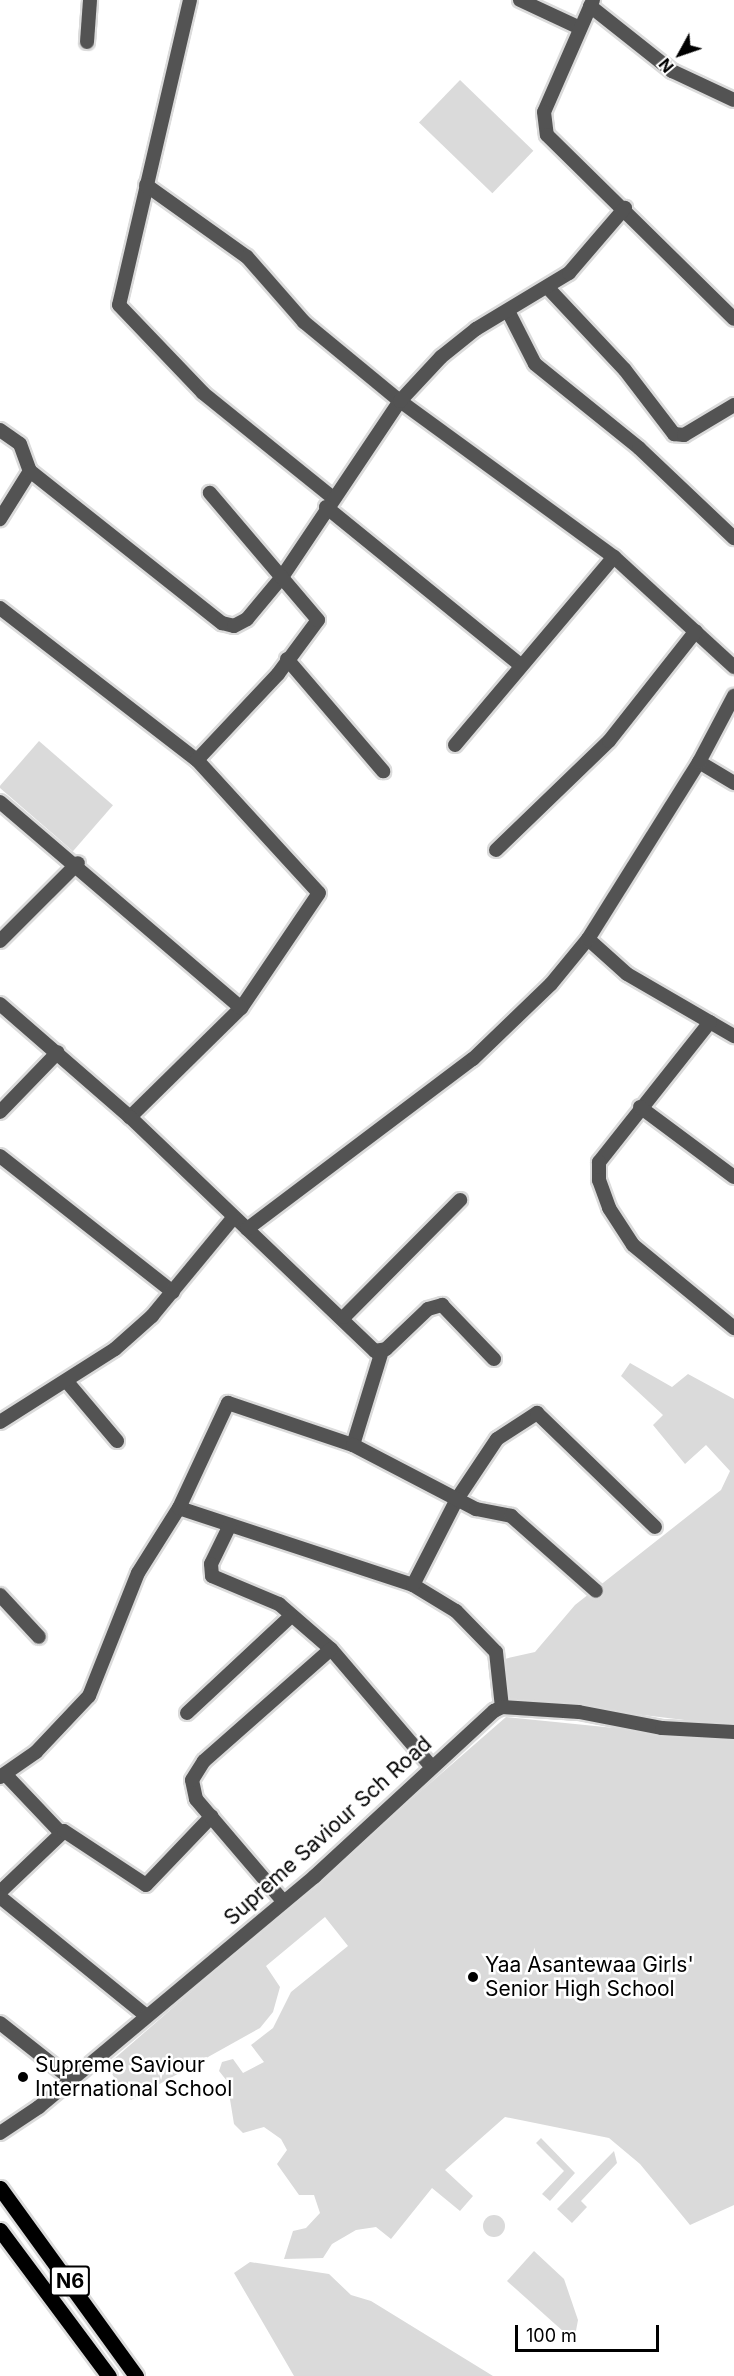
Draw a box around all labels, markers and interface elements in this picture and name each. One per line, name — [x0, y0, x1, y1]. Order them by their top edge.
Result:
north arrow — [650, 24, 710, 84]
text: N — [655, 54, 678, 77]
street label: Supreme Saviour Sch Road — [219, 1731, 437, 1931]
place label: Yaa Asantewaa Girls' Senior High School — [485, 1952, 694, 2002]
marker: Yaa Asantewaa Girls' Senior High School — [466, 1970, 480, 1984]
place label: Supreme Saviour International School — [35, 2052, 232, 2102]
marker: Supreme Saviour International School — [16, 2070, 30, 2084]
road number: N6 — [49, 2264, 91, 2298]
scale bar — [518, 2313, 662, 2351]
text: 100 m — [526, 2325, 577, 2346]

